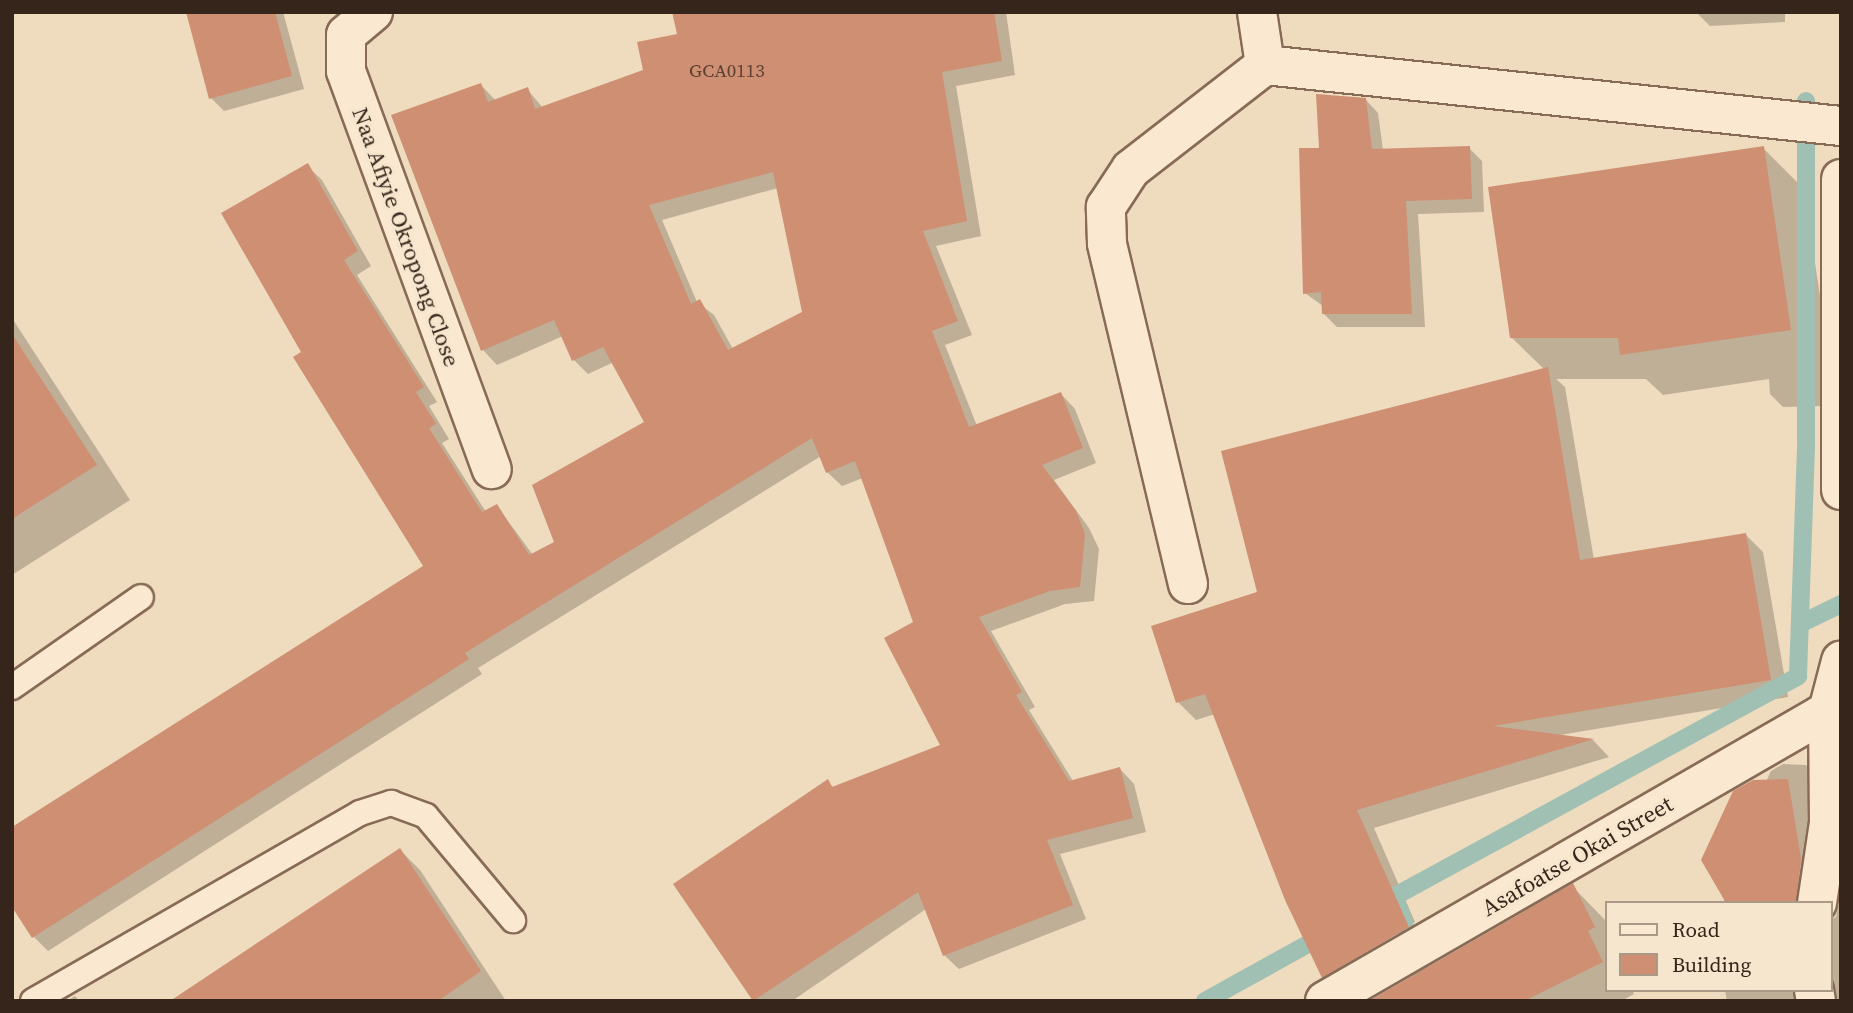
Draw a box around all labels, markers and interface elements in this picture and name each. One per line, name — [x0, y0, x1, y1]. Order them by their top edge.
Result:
house number: GCA0113 — [689, 60, 765, 82]
street label: Naa Afiyie Okropong Close — [346, 104, 466, 370]
street label: Asafoatse Okai Street — [1477, 790, 1677, 922]
legend — [1604, 901, 1832, 992]
text: Road — [1672, 915, 1720, 944]
text: Building — [1672, 950, 1751, 979]

